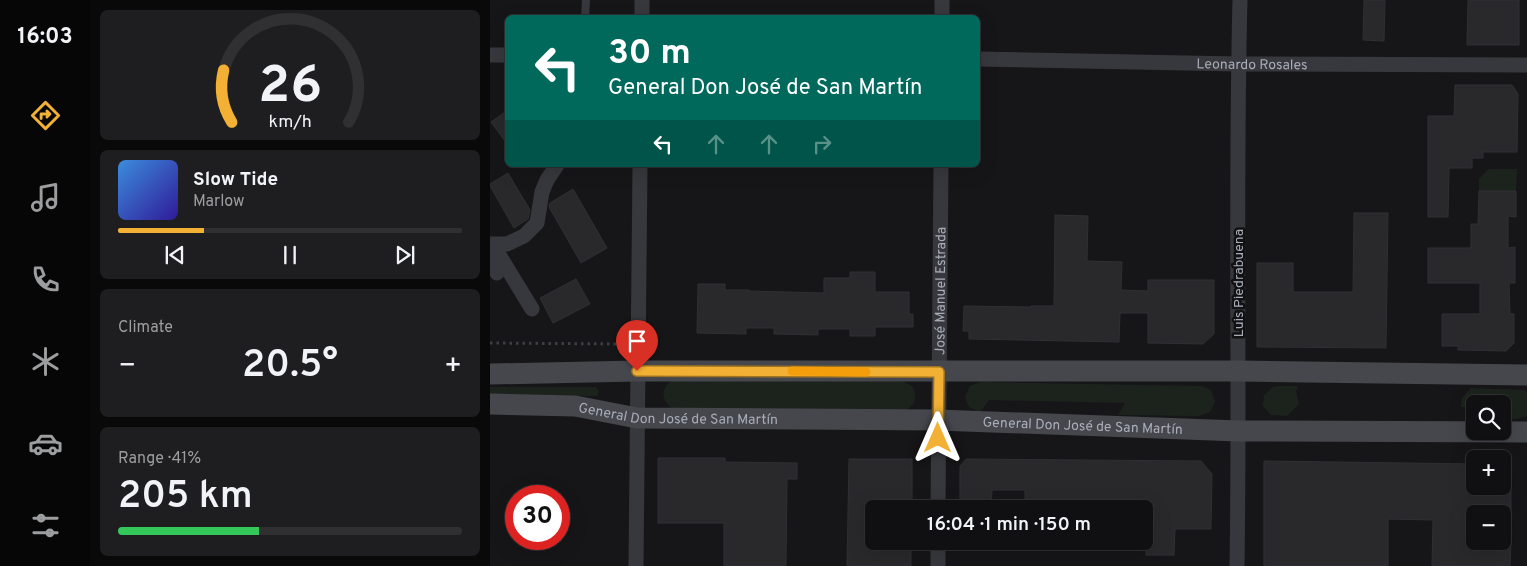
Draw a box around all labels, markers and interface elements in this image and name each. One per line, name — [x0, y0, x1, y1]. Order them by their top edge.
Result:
text: 16:03 — [17, 24, 73, 51]
text: 30 m — [608, 32, 691, 76]
icon: left — [525, 35, 590, 100]
text: 26 — [258, 55, 322, 121]
street label: Leonardo Rosales — [1196, 56, 1308, 74]
text: General Don José de San Martín — [608, 75, 922, 102]
icon: directions — [28, 98, 63, 133]
text: km/h — [268, 111, 312, 134]
icon: left — [649, 130, 677, 158]
icon: ahead — [702, 130, 730, 158]
icon: ahead — [755, 130, 783, 158]
icon: right — [808, 130, 836, 158]
text: Slow Tide — [193, 168, 278, 192]
icon: music — [28, 180, 63, 215]
text: Marlow — [193, 192, 245, 212]
street label: José Manuel Estrada — [932, 227, 950, 355]
street label: Luis Piedrabuena — [1231, 229, 1248, 337]
icon: previous — [161, 241, 189, 269]
icon: pause — [276, 241, 304, 269]
icon: next — [391, 241, 419, 269]
icon: phone — [28, 262, 63, 297]
text: Climate — [118, 318, 173, 338]
pin — [616, 320, 658, 371]
icon: arrive — [623, 327, 651, 355]
text: 20.5° — [242, 342, 338, 391]
icon: climate — [28, 344, 63, 379]
text: − — [118, 349, 136, 385]
text: + — [444, 349, 462, 385]
map controls — [1466, 395, 1511, 550]
button: search — [1466, 395, 1511, 440]
street label: General Don José de San Martín — [577, 400, 778, 429]
position arrow — [911, 411, 963, 463]
street label: General Don José de San Martín — [982, 415, 1183, 439]
icon: car — [28, 426, 63, 461]
text: Range · 41% — [118, 449, 201, 469]
button: + — [1466, 450, 1511, 495]
text: 205 km — [118, 473, 253, 522]
speed limit sign: 30 — [505, 485, 570, 550]
button: − — [1466, 505, 1511, 550]
icon: filters — [28, 508, 63, 543]
text: 16:04 · 1 min · 150 m — [927, 513, 1091, 537]

